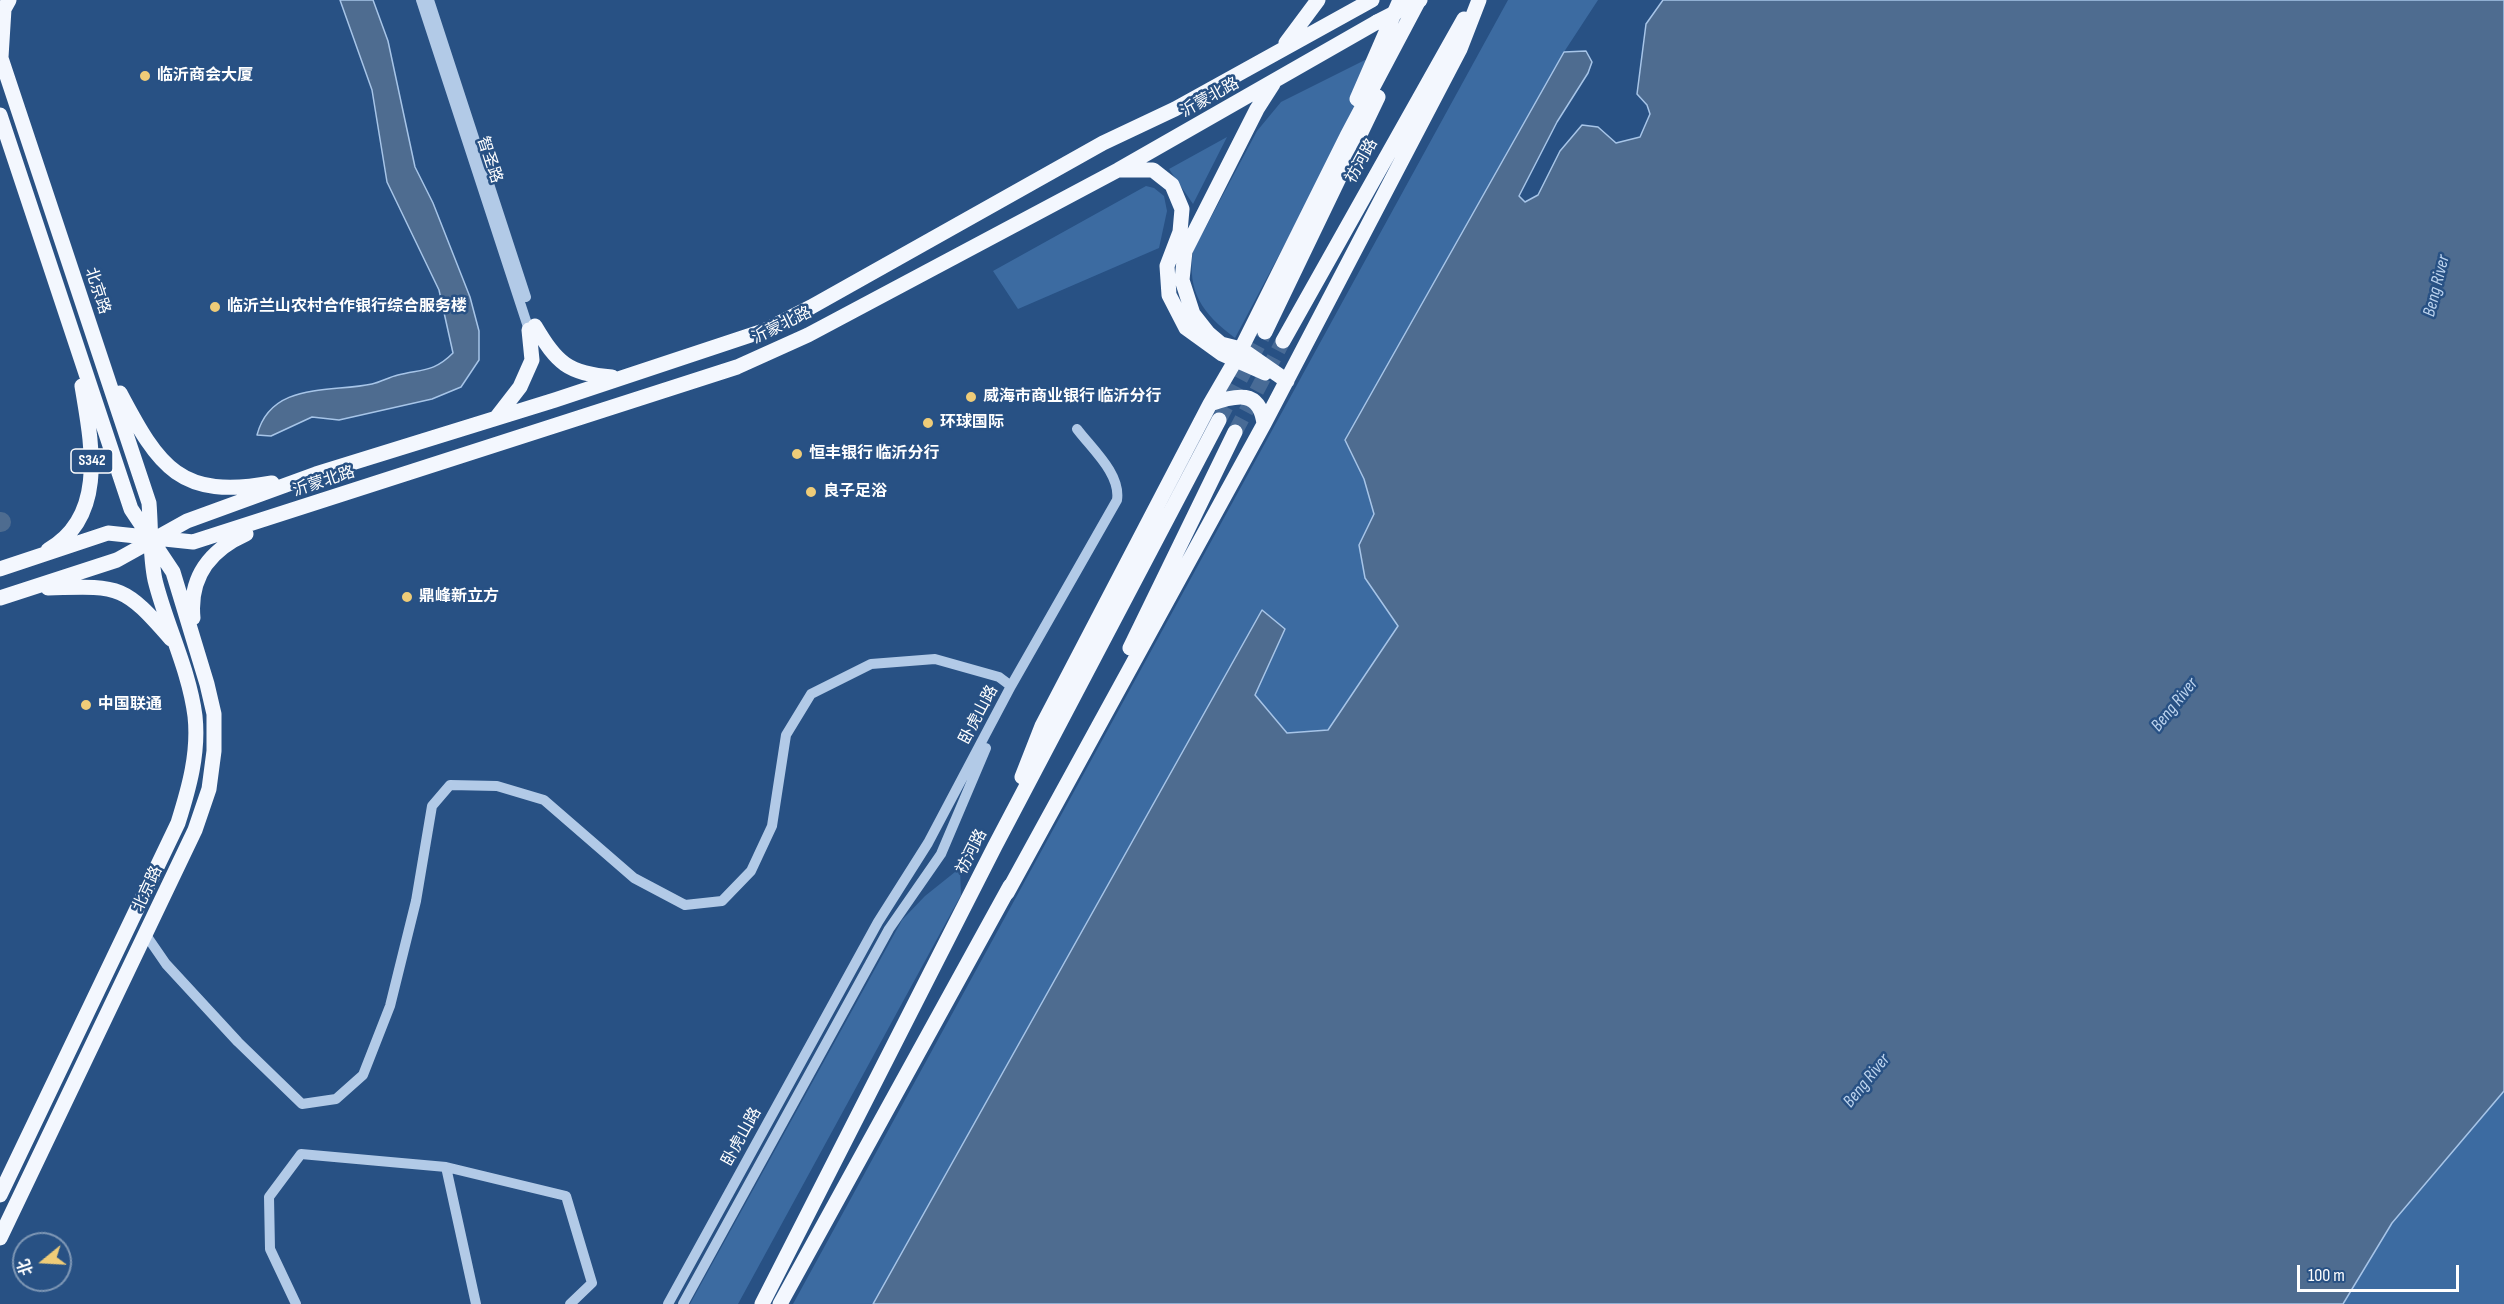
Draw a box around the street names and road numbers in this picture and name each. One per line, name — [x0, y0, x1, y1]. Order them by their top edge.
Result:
street label: 沂蒙北路 — [1177, 74, 1243, 122]
street label: 智圣路 — [472, 134, 506, 186]
street label: 祊河路 — [1342, 135, 1382, 187]
street label: 北京路 — [80, 265, 114, 317]
street label: 沂蒙北路 — [749, 303, 815, 349]
road number: S342 — [71, 449, 113, 473]
street label: 沂蒙北路 — [291, 463, 357, 501]
street label: 卧虎山路 — [956, 682, 1002, 748]
street label: 祊河路 — [953, 826, 991, 878]
street label: 北京路 — [129, 863, 167, 915]
street label: 卧虎山路 — [718, 1104, 766, 1170]

